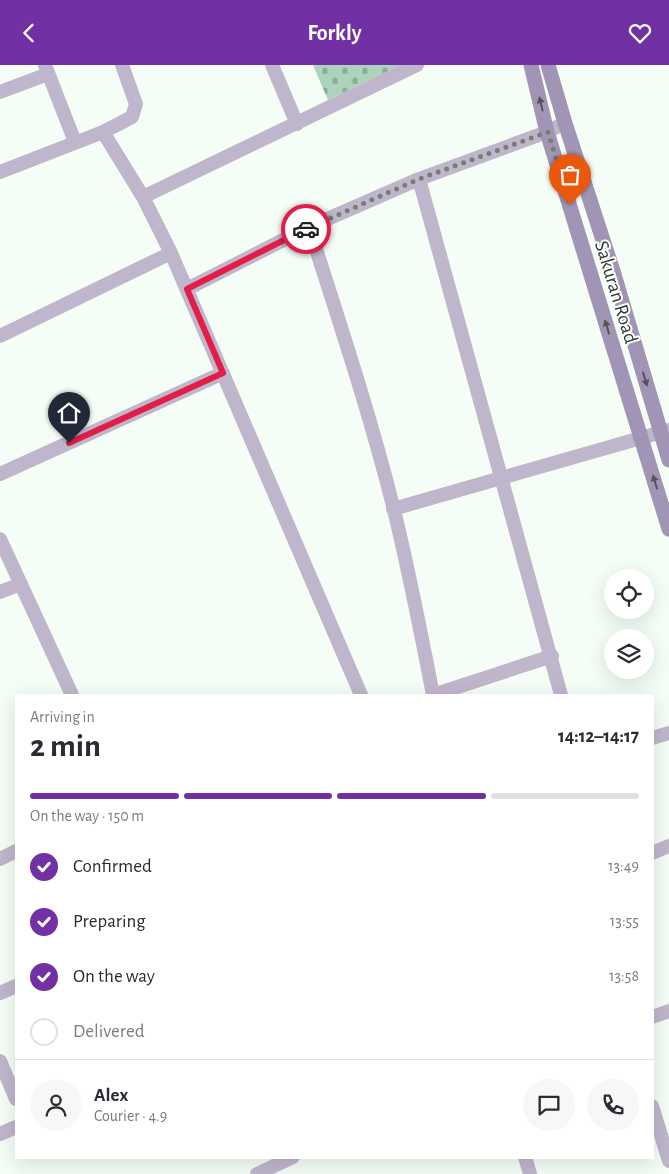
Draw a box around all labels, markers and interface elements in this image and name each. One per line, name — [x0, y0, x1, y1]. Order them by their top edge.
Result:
icon: back — [15, 19, 43, 47]
icon: heart — [626, 19, 654, 47]
text: Forkly — [307, 22, 362, 44]
one-way arrow — [537, 97, 545, 112]
pin — [549, 154, 591, 205]
icon: bag — [556, 161, 584, 189]
courier — [281, 204, 331, 254]
icon: car — [292, 215, 320, 243]
street label: Sakuran Road — [591, 239, 641, 346]
one-way arrow — [603, 319, 611, 334]
one-way arrow — [641, 372, 649, 387]
pin — [48, 392, 90, 443]
icon: home — [55, 399, 83, 427]
one-way arrow — [650, 475, 658, 490]
map controls — [604, 569, 654, 679]
button: locate — [604, 569, 654, 619]
button: layers — [604, 629, 654, 679]
text: Arriving in — [30, 709, 95, 725]
text: 14:12–14:17 — [558, 727, 639, 746]
text: 2 min — [30, 730, 101, 762]
text: On the way · 150 m — [30, 808, 144, 824]
icon: check — [30, 853, 58, 881]
text: Confirmed — [73, 857, 152, 876]
text: 13:49 — [608, 858, 639, 874]
icon: check — [30, 908, 58, 936]
text: Preparing — [73, 912, 146, 931]
text: 13:55 — [610, 913, 639, 929]
icon: check — [30, 963, 58, 991]
text: On the way — [73, 967, 155, 986]
text: 13:58 — [609, 968, 639, 984]
text: Delivered — [73, 1022, 145, 1041]
button: person — [30, 1079, 82, 1131]
button: chat — [523, 1079, 575, 1131]
button: phone — [587, 1079, 639, 1131]
text: Alex — [94, 1086, 128, 1105]
text: Courier · 4.9 — [94, 1108, 167, 1124]

